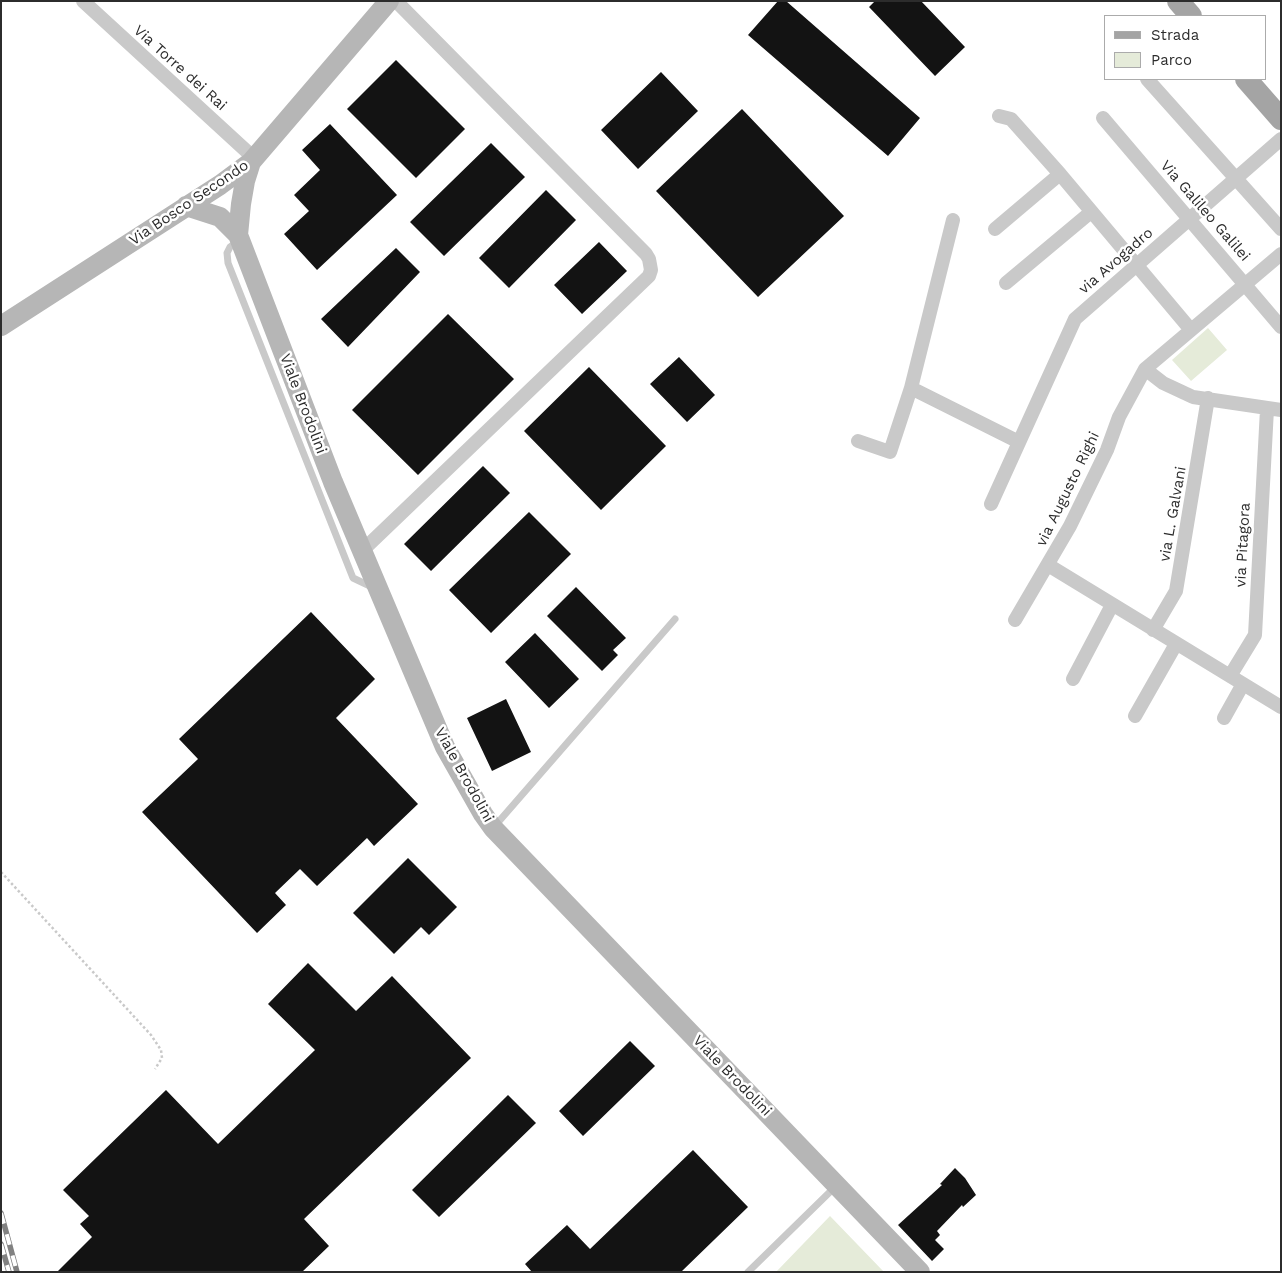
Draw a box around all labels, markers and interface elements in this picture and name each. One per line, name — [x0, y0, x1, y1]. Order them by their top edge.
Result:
legend — [1104, 15, 1267, 80]
street label: Via Torre dei Rai — [130, 21, 230, 115]
text: Strada — [1151, 26, 1199, 44]
text: Parco — [1151, 51, 1192, 69]
street label: Via Bosco Secondo — [126, 156, 252, 250]
street label: Via Galileo Galilei — [1156, 157, 1254, 265]
street label: via Avogadro — [1075, 224, 1157, 298]
street label: Viale Brodolini — [276, 352, 330, 456]
street label: via Augusto Righi — [1032, 429, 1104, 549]
street label: via L. Galvani — [1156, 465, 1190, 563]
street label: via Pitagora — [1232, 502, 1254, 588]
street label: Viale Brodolini — [431, 725, 497, 825]
street label: Viale Brodolini — [689, 1032, 775, 1120]

